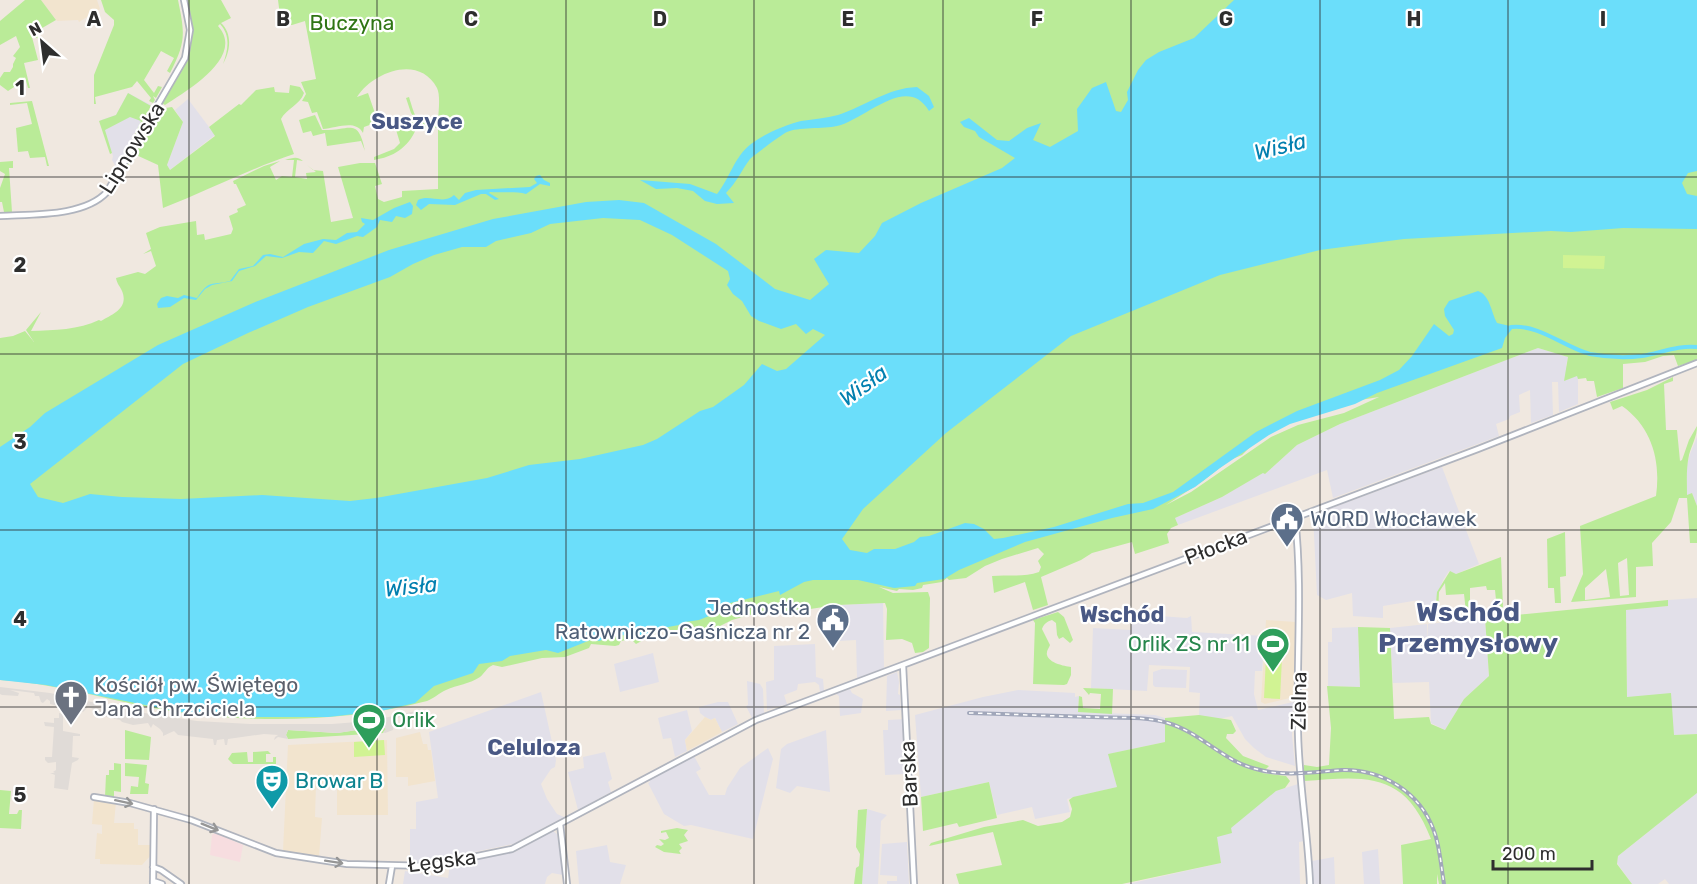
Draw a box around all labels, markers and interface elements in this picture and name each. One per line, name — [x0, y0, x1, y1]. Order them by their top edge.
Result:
text: A — [87, 7, 102, 31]
text: B — [276, 7, 290, 31]
text: C — [464, 7, 478, 31]
text: D — [653, 7, 667, 31]
text: E — [842, 7, 854, 31]
text: F — [1031, 7, 1043, 31]
text: G — [1219, 7, 1233, 31]
text: H — [1407, 7, 1421, 31]
text: I — [1600, 7, 1606, 31]
park label: Buczyna — [310, 10, 394, 35]
north arrow — [12, 12, 72, 72]
text: N — [26, 18, 45, 40]
text: 1 — [15, 76, 25, 100]
street label: Lipnowska — [94, 97, 170, 198]
district label: Suszyce — [371, 108, 463, 135]
water label: Wisła — [1251, 127, 1309, 166]
text: 2 — [14, 253, 27, 277]
water label: Wisła — [834, 359, 893, 412]
text: 3 — [13, 430, 27, 454]
public building icon: WORD Włocławek — [1269, 501, 1305, 548]
place label: WORD Włocławek — [1310, 506, 1477, 531]
street label: Płocka — [1181, 523, 1251, 570]
water label: Wisła — [383, 570, 439, 603]
place label: Jednostka Ratowniczo-Gaśnicza nr 2 — [555, 595, 810, 644]
district label: Wschód Przemysłowy — [1378, 596, 1558, 659]
district label: Wschód — [1080, 601, 1164, 628]
public building icon: Jednostka Ratowniczo-Gaśnicza nr 2 — [815, 602, 851, 649]
text: 4 — [13, 607, 27, 631]
sports icon: Orlik ZS nr 11 — [1255, 626, 1291, 673]
place label: Orlik ZS nr 11 — [1128, 631, 1250, 656]
street label: Zielna — [1285, 671, 1312, 731]
place label: Kościół pw. Świętego Jana Chrzciciela — [94, 672, 298, 721]
church icon: Kościół pw. Świętego Jana Chrzciciela — [53, 679, 89, 726]
sports icon: Orlik — [351, 702, 387, 749]
place label: Orlik — [392, 707, 435, 732]
district label: Celuloza — [487, 734, 581, 761]
street label: Barska — [894, 740, 923, 808]
theatre icon: Browar B — [254, 763, 290, 810]
place label: Browar B — [295, 768, 383, 793]
text: 5 — [14, 783, 27, 807]
one-way arrow — [114, 797, 134, 808]
one-way arrow — [200, 822, 219, 833]
scale bar — [1493, 833, 1592, 871]
text: 200 m — [1502, 843, 1556, 865]
street label: Łęgska — [406, 844, 478, 877]
one-way arrow — [323, 857, 343, 868]

